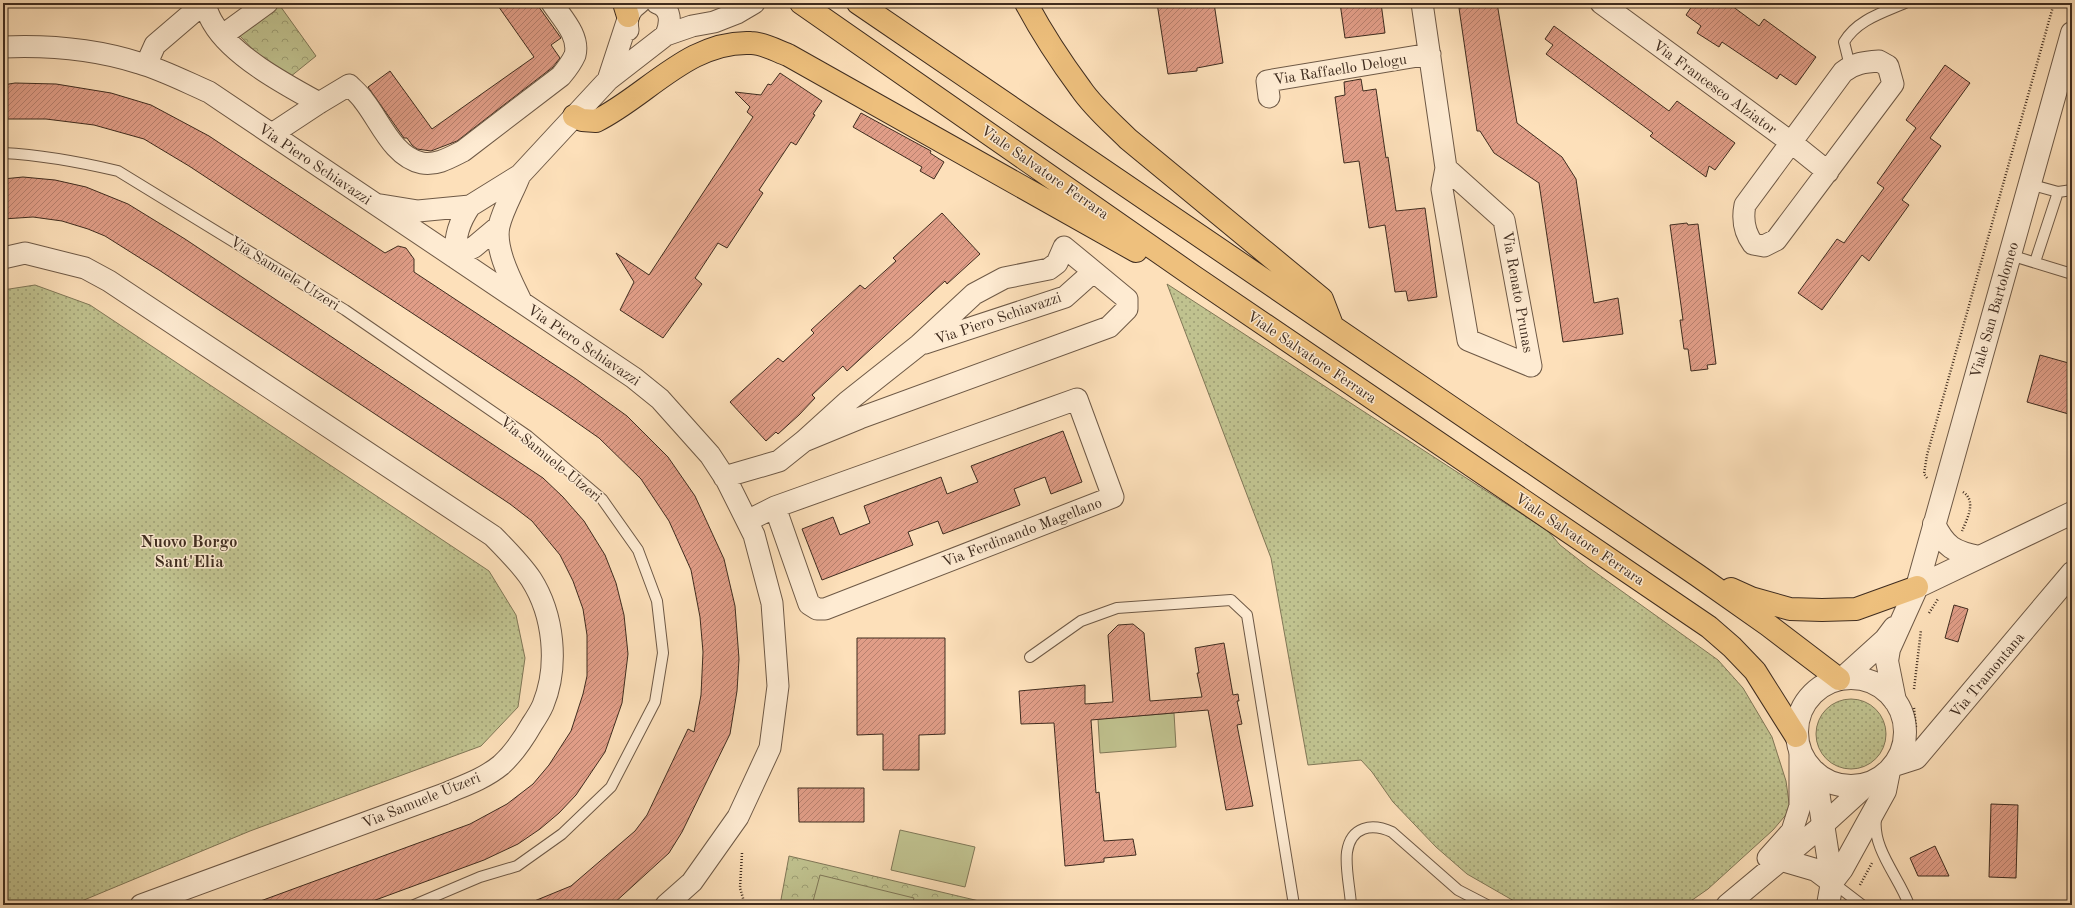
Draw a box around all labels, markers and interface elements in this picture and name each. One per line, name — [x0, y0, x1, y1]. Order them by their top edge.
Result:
street label: Via Francesco Alziator — [1649, 38, 1779, 138]
street label: Via Raffaello Delogu — [1272, 53, 1408, 88]
street label: Via Piero Schiavazzi — [255, 122, 373, 209]
street label: Viale Salvatore Ferrara — [977, 123, 1111, 223]
street label: Via Renato Prunas — [1498, 230, 1535, 354]
street label: Via Samuele Utzeri — [227, 235, 342, 314]
street label: Viale San Bartolomeo — [1969, 241, 2022, 380]
street label: Via Piero Schiavazzi — [933, 291, 1064, 348]
street label: Via Piero Schiavazzi — [524, 303, 642, 390]
street label: Viale Salvatore Ferrara — [1244, 309, 1379, 407]
street label: Via Samuele Utzeri — [496, 415, 604, 506]
street label: Viale Salvatore Ferrara — [1512, 491, 1647, 589]
street label: Via Ferdinando Magellano — [941, 496, 1104, 571]
district label: Nuovo Borgo Sant'Elia — [140, 534, 238, 571]
street label: Via Tramontana — [1948, 630, 2028, 722]
street label: Via Samuele Utzeri — [360, 771, 483, 832]

